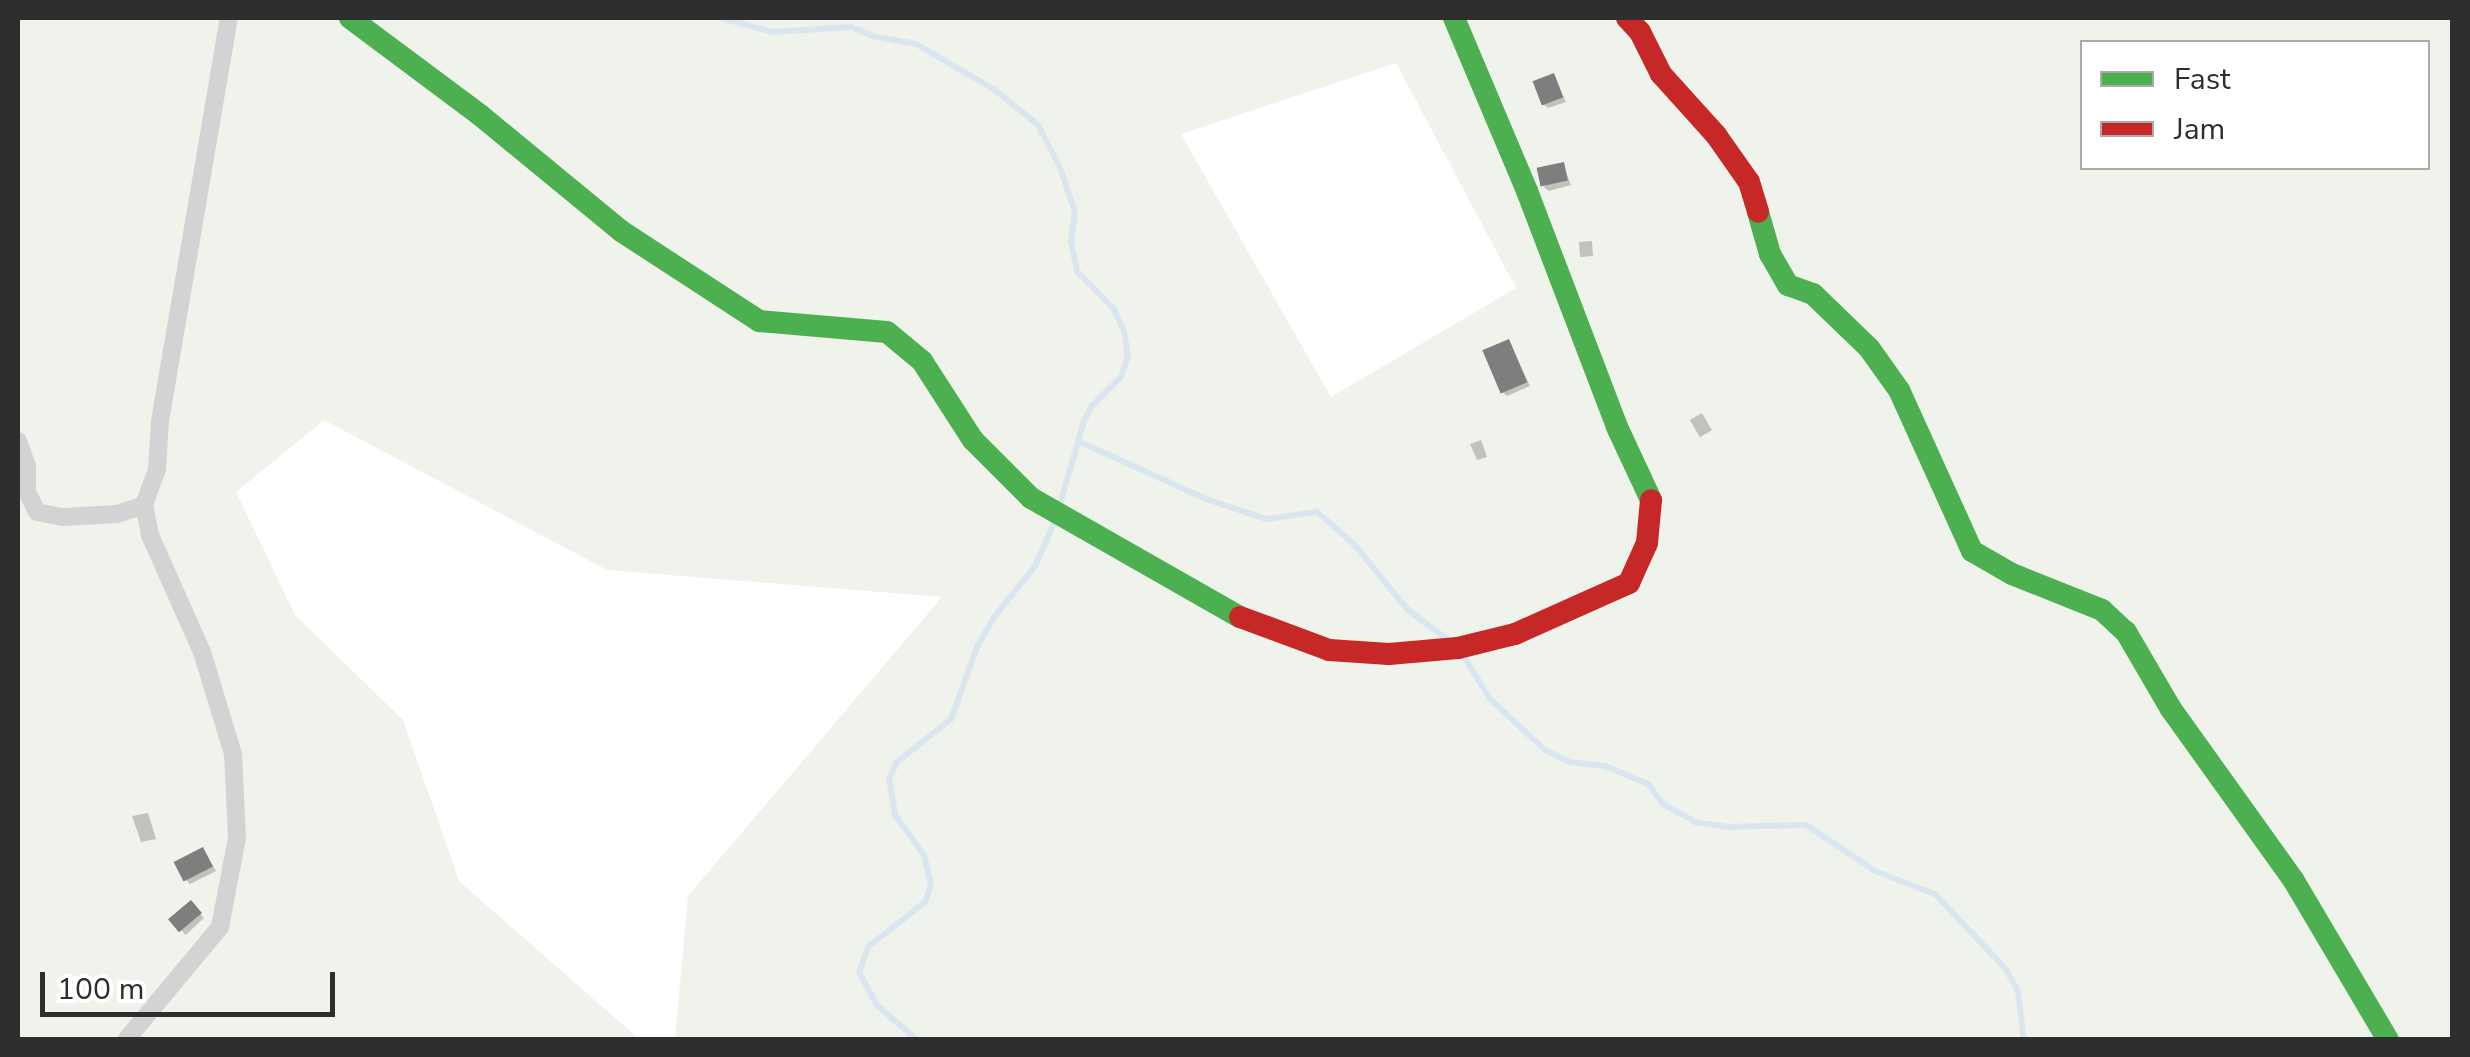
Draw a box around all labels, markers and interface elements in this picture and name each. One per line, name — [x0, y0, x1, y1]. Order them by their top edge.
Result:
legend — [2080, 40, 2430, 170]
text: Fast — [2174, 59, 2231, 100]
text: Jam — [2174, 109, 2225, 150]
scale bar — [45, 952, 340, 1014]
text: 100 m — [57, 969, 144, 1010]

